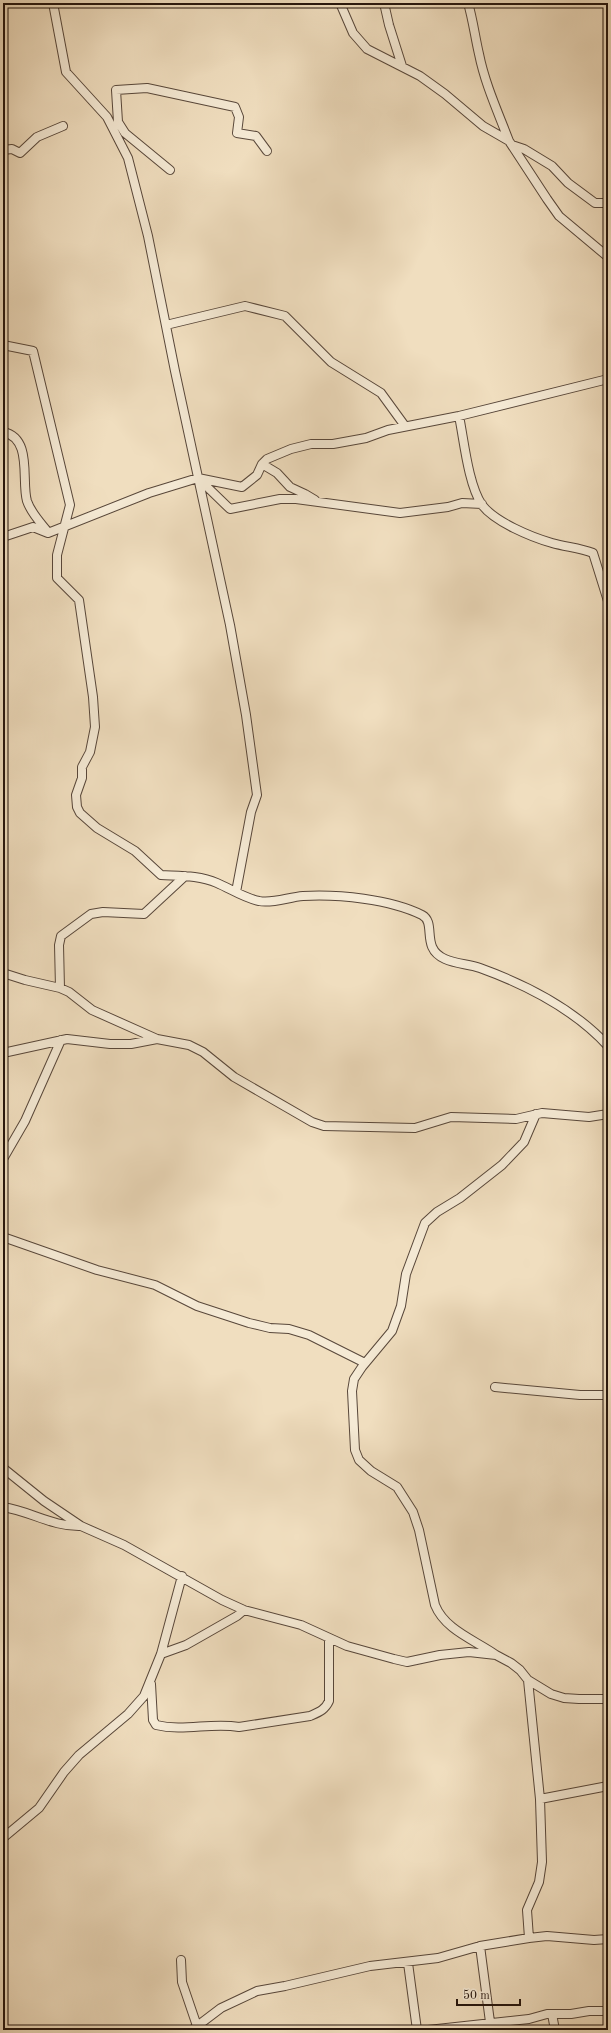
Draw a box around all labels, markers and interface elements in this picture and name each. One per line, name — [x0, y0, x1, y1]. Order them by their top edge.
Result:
scale bar — [457, 1981, 520, 2007]
text: 50 m — [463, 1989, 490, 2002]

